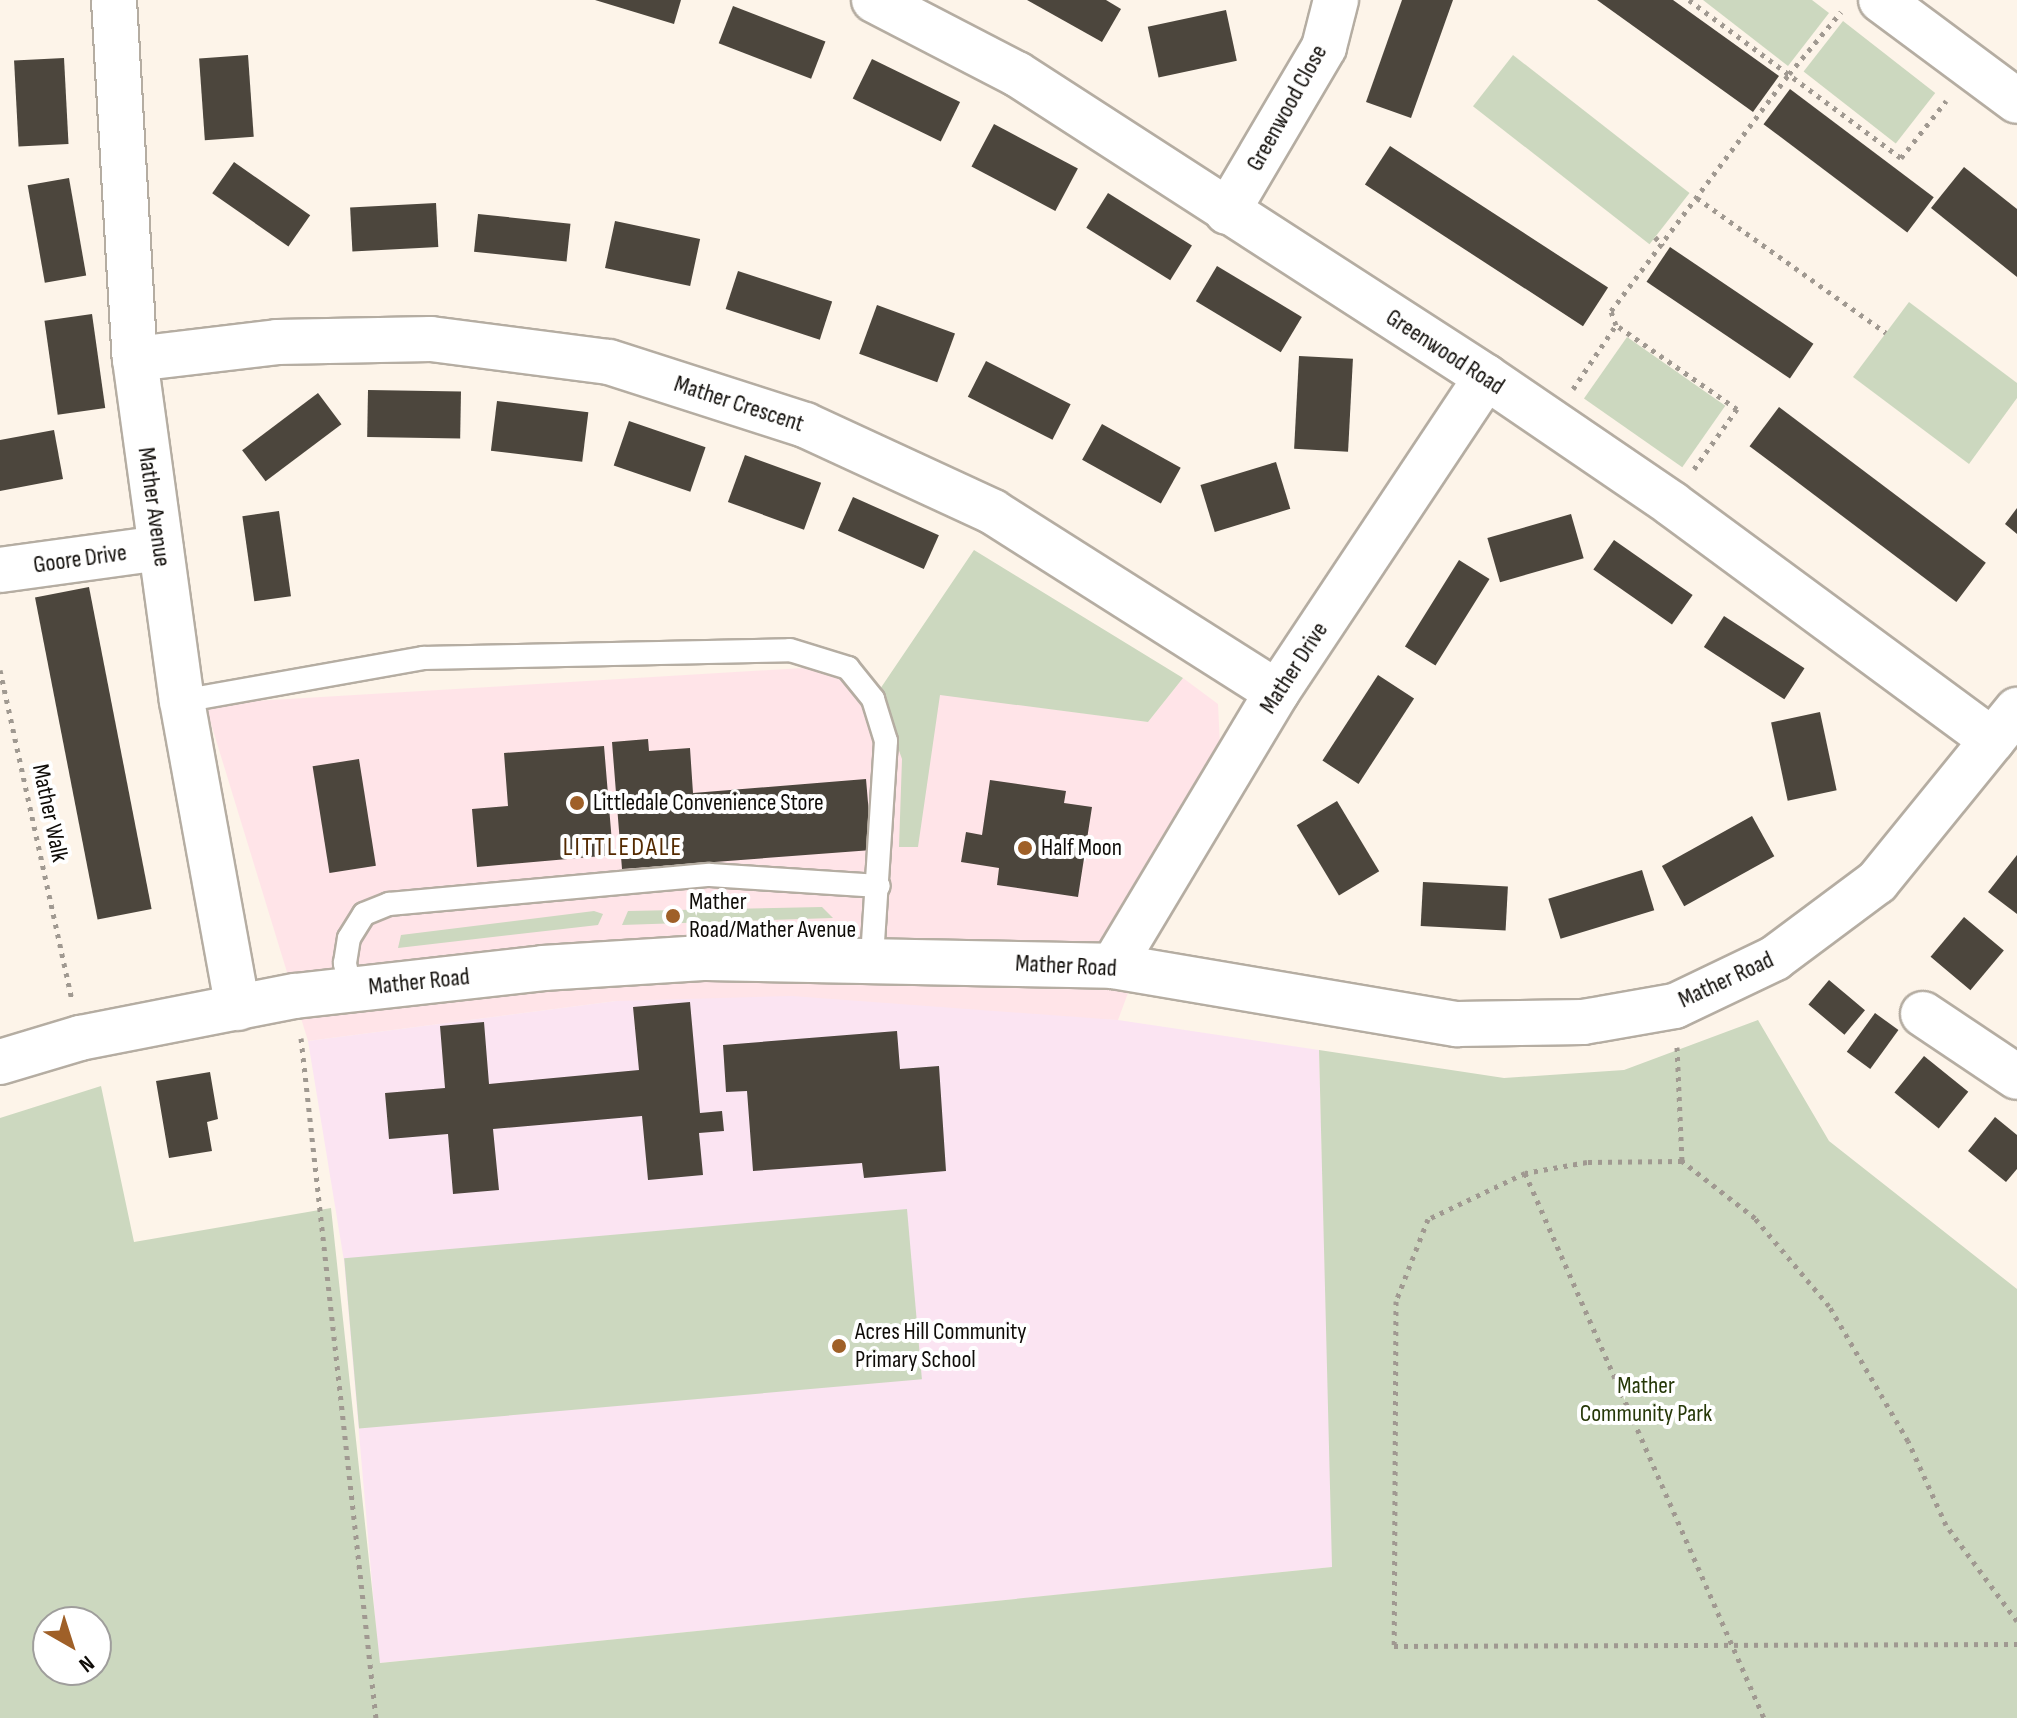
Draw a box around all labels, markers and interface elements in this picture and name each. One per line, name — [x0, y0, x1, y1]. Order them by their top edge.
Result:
street label: Greenwood Close — [1241, 40, 1333, 176]
street label: Greenwood Road — [1380, 303, 1510, 401]
street label: Mather Crescent — [671, 369, 807, 439]
street label: Mather Avenue — [131, 446, 177, 568]
street label: Goore Drive — [32, 538, 128, 580]
street label: Mather Drive — [1254, 617, 1334, 719]
street label: Mather Walk — [26, 761, 74, 865]
place label: Littledale Convenience Store — [593, 789, 824, 817]
marker: Littledale Convenience Store — [568, 794, 586, 812]
district label: LITTLEDALE — [563, 832, 683, 864]
place label: Half Moon — [1041, 834, 1122, 862]
marker: Half Moon — [1016, 839, 1034, 857]
place label: Mather Road/Mather Avenue — [689, 888, 856, 944]
marker: Mather Road/Mather Avenue — [664, 907, 682, 925]
street label: Mather Road — [1674, 946, 1778, 1014]
street label: Mather Road — [1015, 949, 1117, 983]
street label: Mather Road — [367, 962, 471, 1002]
place label: Acres Hill Community Primary School — [855, 1318, 1027, 1374]
marker: Acres Hill Community Primary School — [830, 1337, 848, 1355]
park label: Mather Community Park — [1580, 1372, 1712, 1428]
north arrow — [32, 1606, 112, 1686]
text: N — [73, 1649, 99, 1678]

